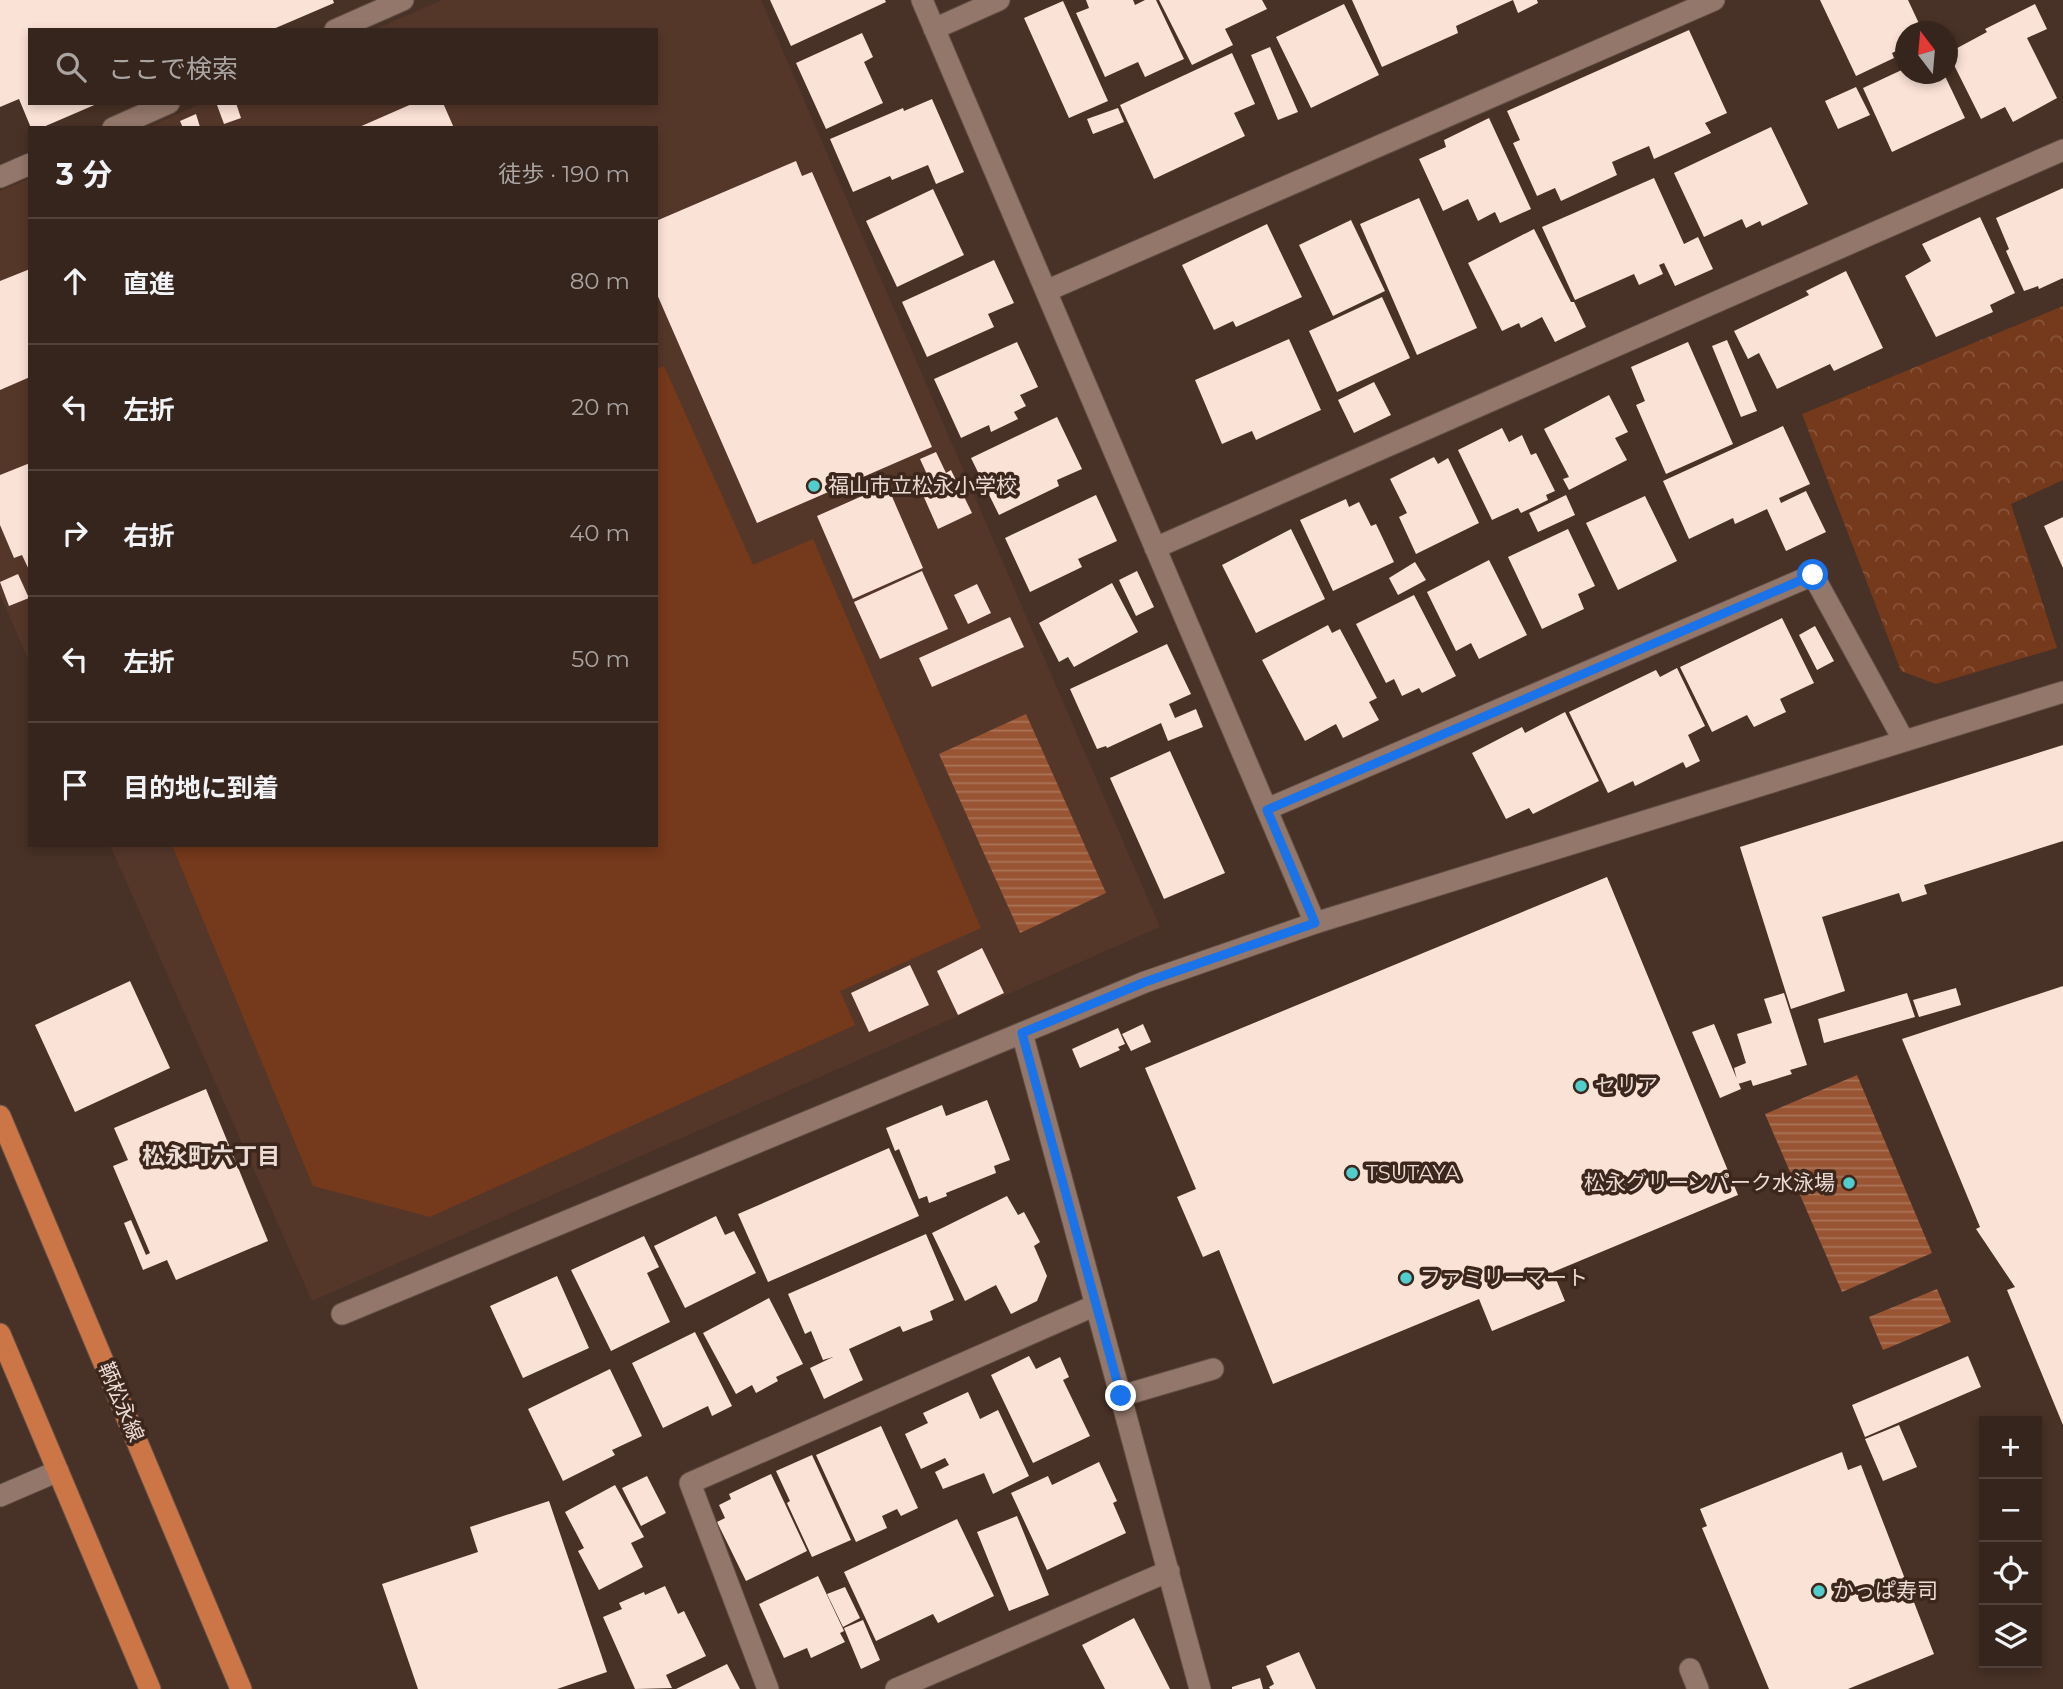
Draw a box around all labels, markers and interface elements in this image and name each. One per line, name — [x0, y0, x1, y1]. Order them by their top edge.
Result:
north arrow — [1895, 21, 1958, 84]
search box — [28, 28, 658, 105]
icon: search — [52, 48, 90, 86]
text: ここで検索 — [108, 53, 238, 85]
text: 3 分 — [56, 156, 112, 193]
text: 徒歩 · 190 m — [498, 160, 630, 188]
icon: ahead — [56, 262, 94, 300]
text: 80 m — [570, 267, 630, 295]
text: 直進 — [123, 268, 175, 300]
icon: left — [56, 388, 94, 426]
text: 20 m — [571, 393, 630, 421]
text: 左折 — [123, 394, 175, 426]
place label: 福山市立松永小学校 — [828, 473, 1017, 498]
marker: 福山市立松永小学校 — [806, 478, 822, 494]
icon: right — [56, 514, 94, 552]
text: 40 m — [569, 519, 630, 547]
text: 右折 — [123, 520, 175, 552]
route start — [1797, 559, 1828, 590]
icon: left — [56, 640, 94, 678]
text: 50 m — [571, 645, 630, 673]
text: 左折 — [123, 646, 175, 678]
icon: arrive — [56, 766, 94, 804]
text: 目的地に到着 — [123, 772, 279, 804]
place label: セリア — [1595, 1073, 1658, 1098]
marker: セリア — [1573, 1078, 1589, 1094]
district label: 松永町六丁目 — [142, 1142, 280, 1170]
place label: TSUTAYA — [1366, 1160, 1461, 1185]
marker: TSUTAYA — [1344, 1165, 1360, 1181]
place label: 松永グリーンパーク水泳場 — [1584, 1170, 1835, 1195]
marker: 松永グリーンパーク水泳場 — [1841, 1175, 1857, 1191]
place label: ファミリーマート — [1420, 1265, 1588, 1290]
marker: ファミリーマート — [1398, 1270, 1414, 1286]
street label: 鞆松永線 — [94, 1358, 149, 1445]
route end — [1105, 1380, 1136, 1411]
map controls — [1979, 1416, 2042, 1668]
button: + — [1979, 1416, 2042, 1479]
button: − — [1979, 1479, 2042, 1542]
button: locate — [1979, 1542, 2042, 1605]
place label: かっぱ寿司 — [1833, 1578, 1938, 1603]
marker: かっぱ寿司 — [1811, 1583, 1827, 1599]
button: layers — [1979, 1605, 2042, 1668]

